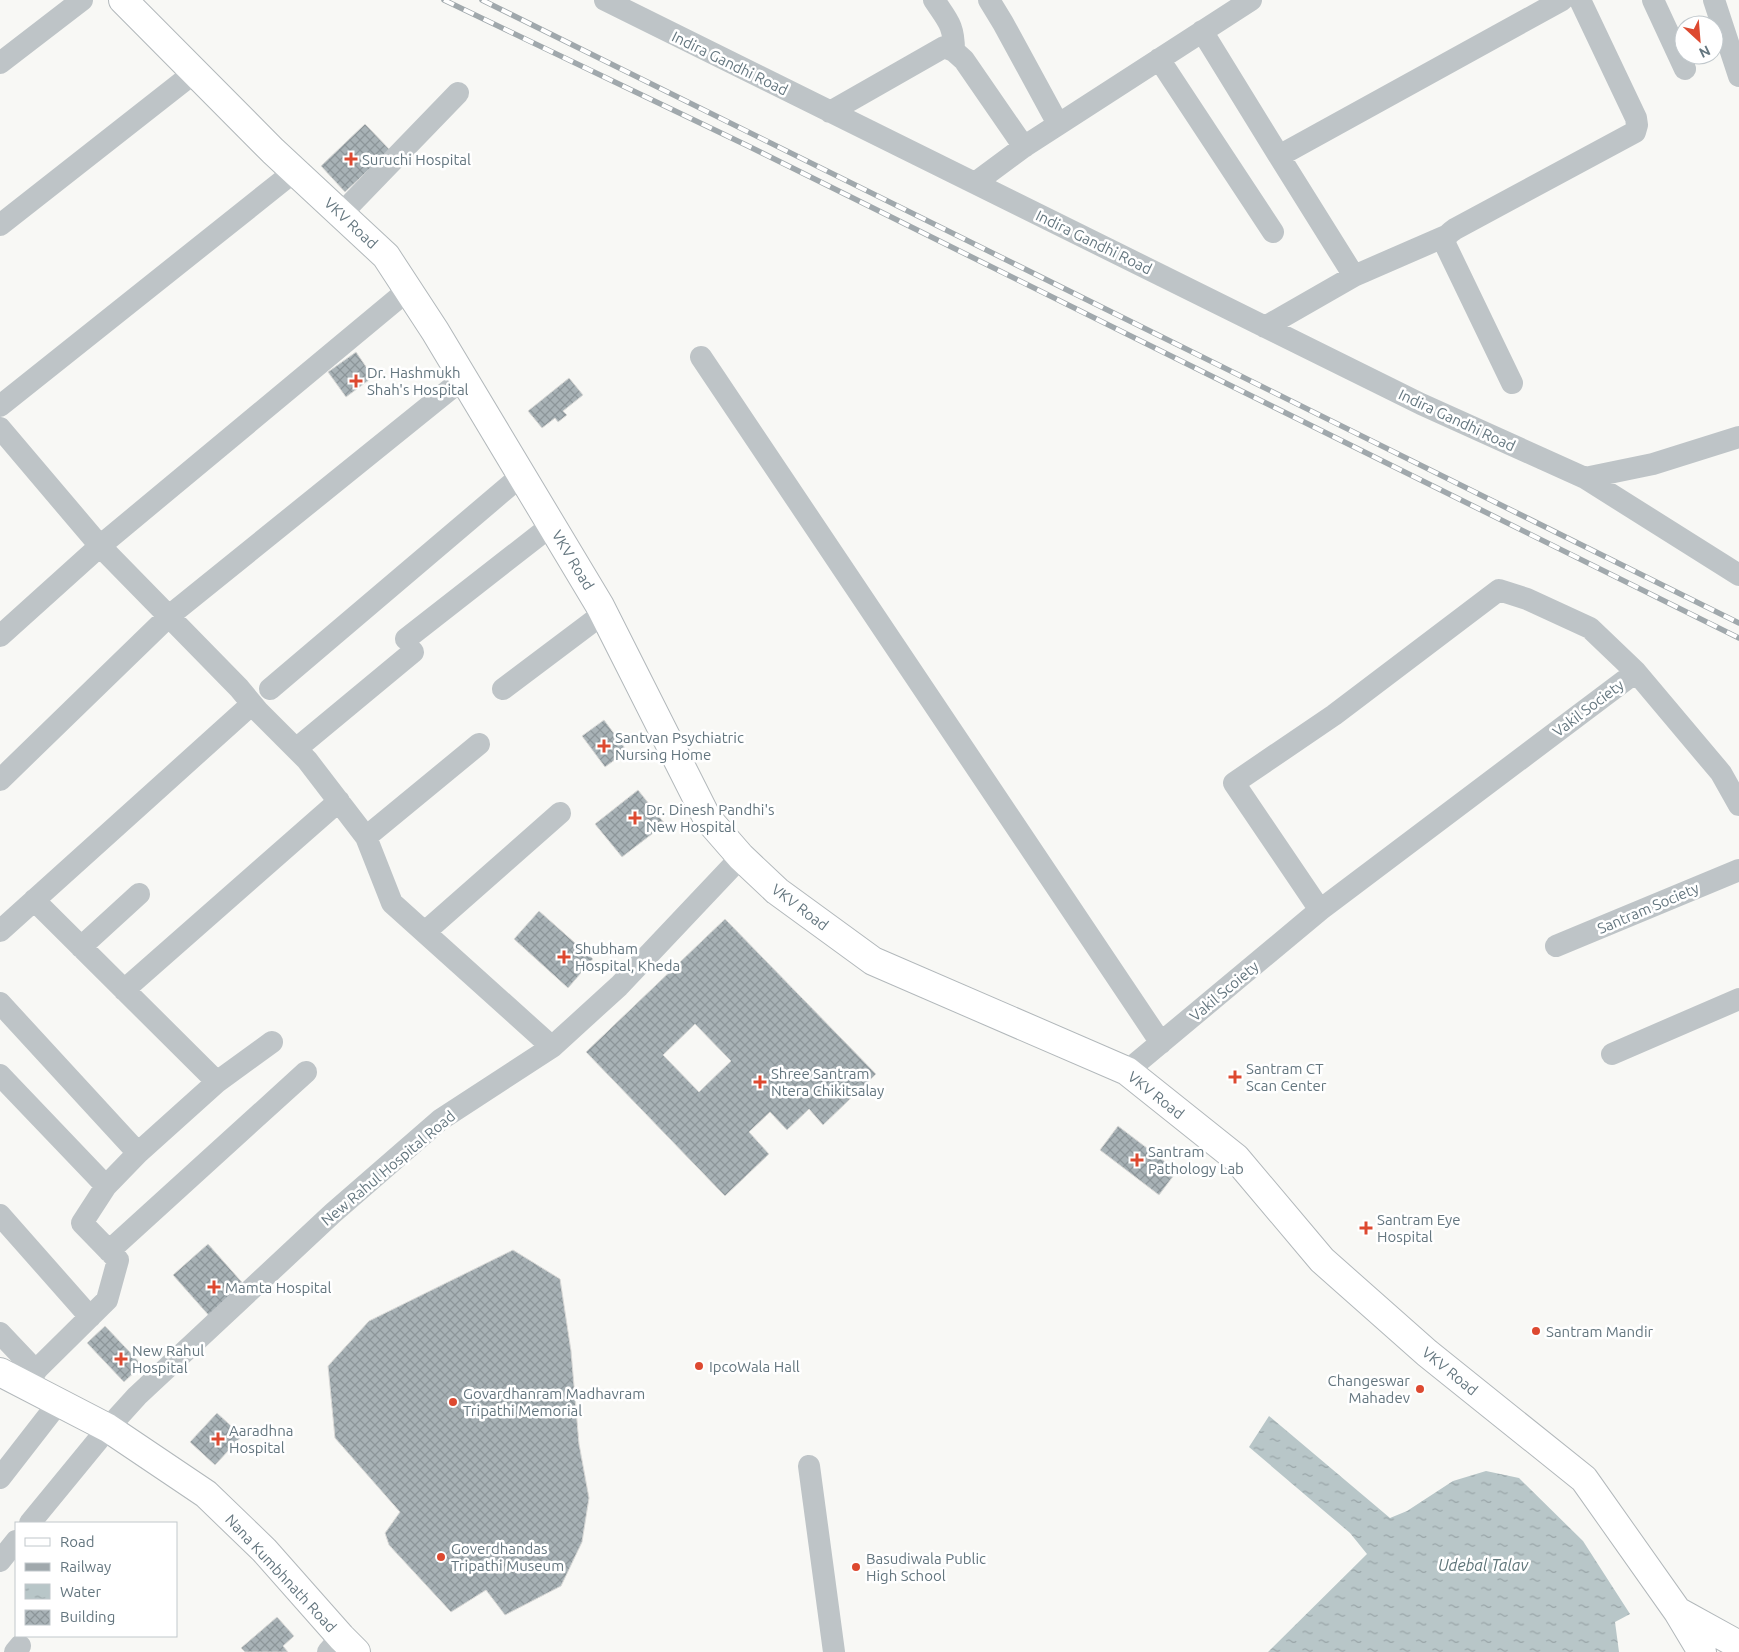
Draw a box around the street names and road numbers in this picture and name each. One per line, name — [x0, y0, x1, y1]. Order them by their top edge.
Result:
street label: Indira Gandhi Road — [669, 28, 791, 98]
street label: VKV Road — [321, 194, 381, 252]
street label: Indira Gandhi Road — [1033, 207, 1155, 277]
street label: Indira Gandhi Road — [1396, 385, 1518, 455]
street label: VKV Road — [549, 527, 597, 593]
street label: Vakil Society — [1549, 676, 1627, 740]
street label: Santram Society — [1595, 879, 1701, 937]
street label: VKV Road — [768, 880, 832, 934]
street label: Vakil Scoiety — [1186, 957, 1262, 1025]
street label: VKV Road — [1125, 1068, 1187, 1122]
street label: New Rahul Hospital Road — [318, 1107, 458, 1229]
street label: VKV Road — [1419, 1343, 1481, 1399]
street label: Nana Kumbhnath Road — [222, 1511, 340, 1635]

